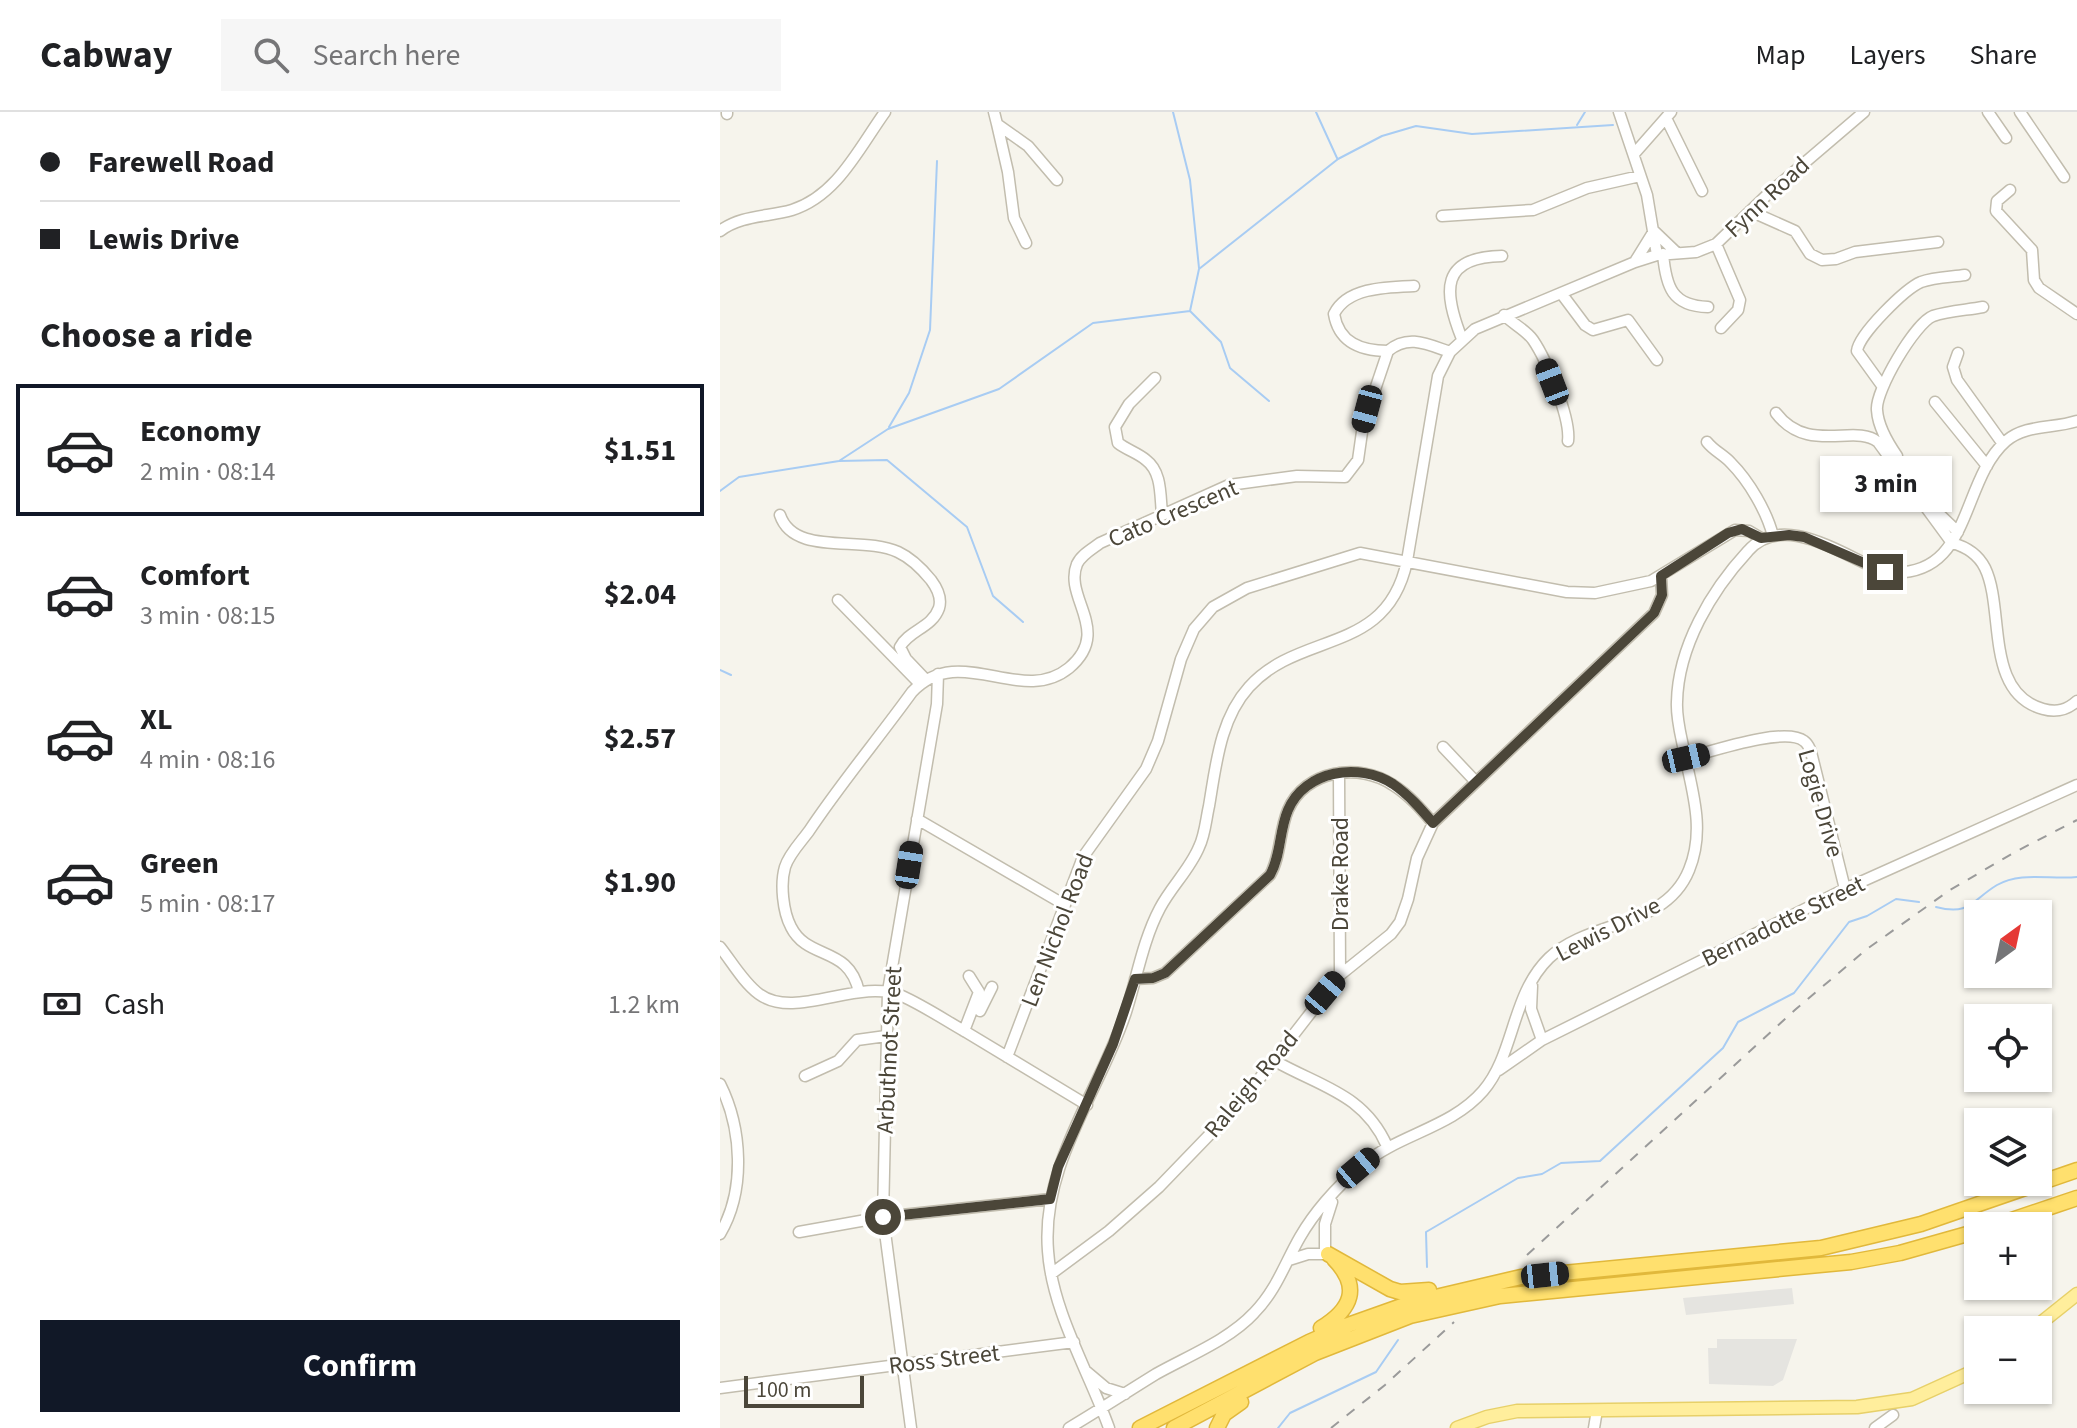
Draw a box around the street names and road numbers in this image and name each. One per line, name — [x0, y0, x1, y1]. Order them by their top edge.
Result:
street label: Fynn Road — [1717, 149, 1818, 246]
street label: Cato Crescent — [1103, 470, 1244, 557]
street label: Logie Drive — [1788, 745, 1853, 861]
street label: Drake Road — [1323, 817, 1358, 931]
street label: Len Nichol Road — [1012, 848, 1103, 1012]
street label: Bernadotte Street — [1696, 867, 1871, 976]
street label: Lewis Drive — [1550, 888, 1667, 971]
street label: Arbuthnot Street — [868, 965, 911, 1135]
street label: Raleigh Road — [1196, 1023, 1307, 1146]
street label: Ross Street — [887, 1335, 1001, 1384]

